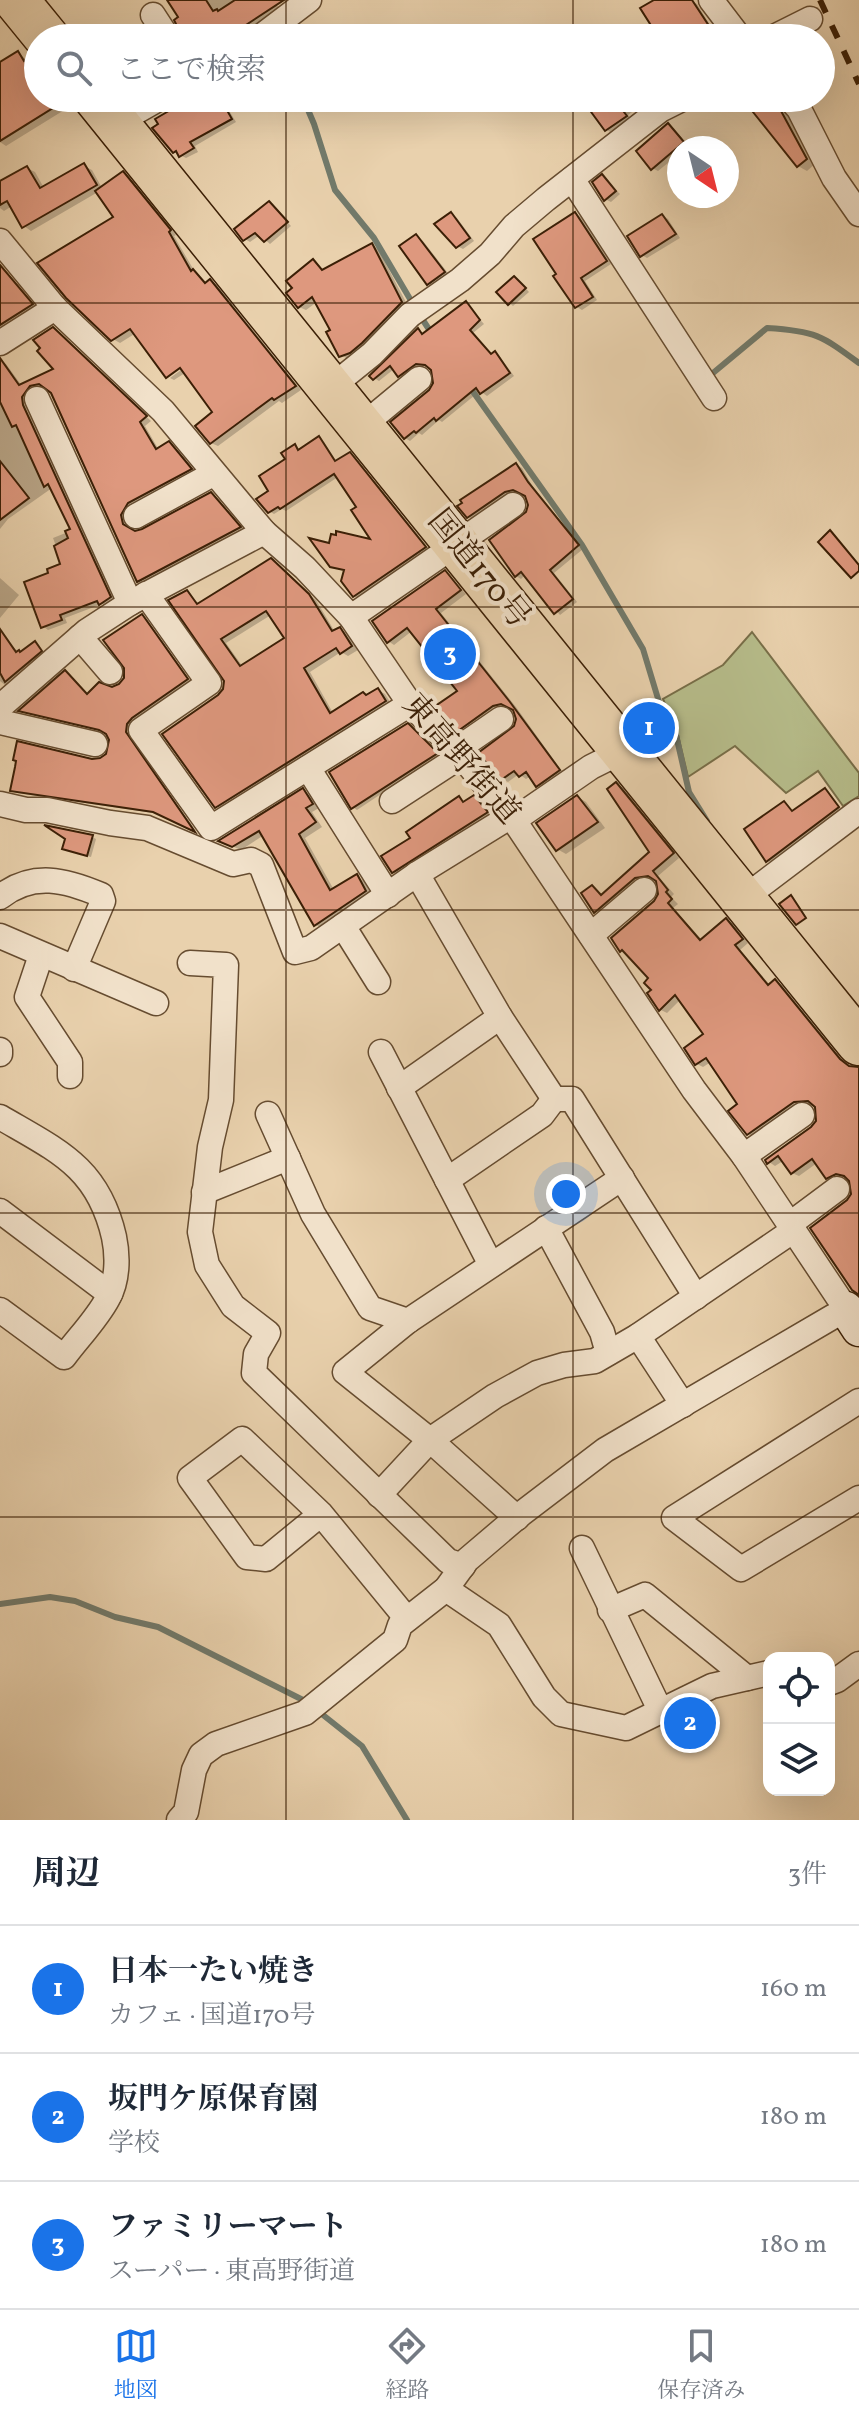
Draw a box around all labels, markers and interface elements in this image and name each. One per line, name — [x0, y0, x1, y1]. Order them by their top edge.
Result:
search box — [24, 24, 835, 112]
icon: search — [52, 46, 96, 90]
text: ここで検索 — [116, 50, 266, 92]
north arrow — [667, 136, 739, 208]
street label: 国道170号 — [416, 501, 540, 639]
pin: 3 — [424, 624, 476, 684]
street label: 東高野街道 — [391, 685, 529, 835]
pin: 1 — [623, 698, 675, 758]
your location — [546, 1174, 586, 1214]
map controls — [763, 1652, 835, 1796]
button: locate — [763, 1652, 835, 1724]
pin: 2 — [664, 1693, 716, 1753]
button: layers — [763, 1724, 835, 1796]
text: 周辺 — [32, 1852, 100, 1899]
text: 3件 — [788, 1857, 827, 1893]
text: 日本一たい焼き — [108, 1951, 318, 1993]
text: 1 — [53, 1971, 63, 2007]
text: 160 m — [760, 1971, 827, 2007]
text: カフェ · 国道170号 — [108, 1998, 315, 2034]
text: 坂門ケ原保育園 — [108, 2079, 318, 2121]
text: 2 — [51, 2099, 65, 2135]
text: 180 m — [760, 2099, 827, 2135]
text: 学校 — [108, 2126, 160, 2162]
text: ファミリーマート — [108, 2207, 347, 2249]
text: 3 — [51, 2227, 65, 2263]
text: 180 m — [760, 2227, 827, 2263]
text: スーパー · 東高野街道 — [108, 2254, 355, 2290]
tab: 地図 — [114, 2324, 158, 2407]
tab: 経路 — [385, 2324, 429, 2407]
tab: 保存済み — [657, 2324, 745, 2407]

